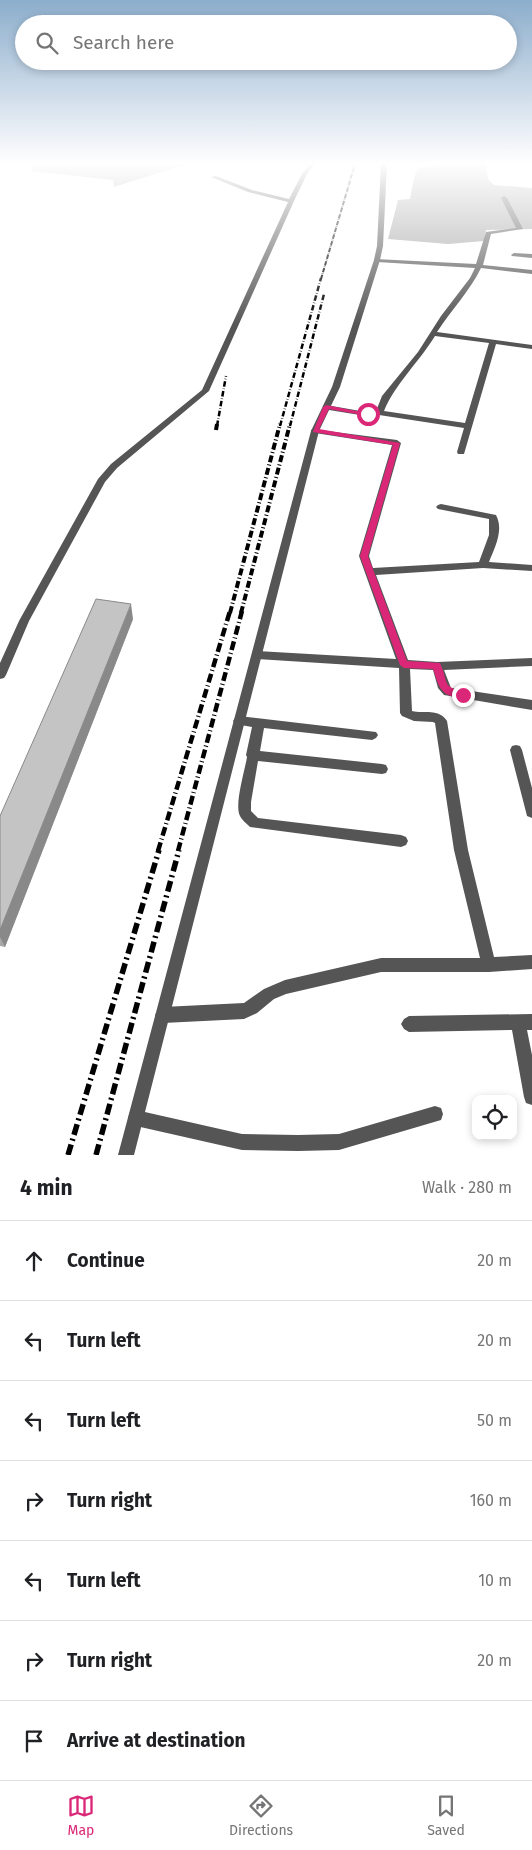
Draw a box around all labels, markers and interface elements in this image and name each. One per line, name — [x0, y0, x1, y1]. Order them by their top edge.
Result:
search box — [15, 15, 517, 70]
icon: search — [33, 29, 61, 57]
text: Search here — [73, 31, 174, 54]
route start — [357, 403, 380, 426]
route end — [452, 684, 475, 707]
map controls — [472, 1095, 517, 1140]
button: locate — [472, 1095, 517, 1140]
text: 4 min — [20, 1175, 73, 1201]
text: Walk · 280 m — [422, 1178, 512, 1197]
icon: ahead — [20, 1247, 48, 1275]
text: Continue — [67, 1249, 145, 1272]
text: 20 m — [477, 1251, 512, 1270]
icon: left — [20, 1327, 48, 1355]
text: Turn left — [67, 1329, 141, 1352]
text: 20 m — [477, 1331, 512, 1350]
icon: left — [20, 1407, 48, 1435]
text: Turn left — [67, 1409, 141, 1432]
text: 50 m — [477, 1411, 512, 1430]
icon: right — [20, 1487, 48, 1515]
text: Turn right — [67, 1489, 152, 1512]
text: 160 m — [470, 1491, 512, 1510]
icon: left — [20, 1567, 48, 1595]
text: Turn left — [67, 1569, 141, 1592]
text: 10 m — [478, 1571, 512, 1590]
icon: right — [20, 1647, 48, 1675]
text: Turn right — [67, 1649, 152, 1672]
text: 20 m — [477, 1651, 512, 1670]
icon: arrive — [20, 1727, 48, 1755]
text: Arrive at destination — [67, 1729, 246, 1752]
tab: Map — [67, 1792, 95, 1839]
tab: Directions — [229, 1792, 293, 1839]
tab: Saved — [427, 1792, 465, 1839]

